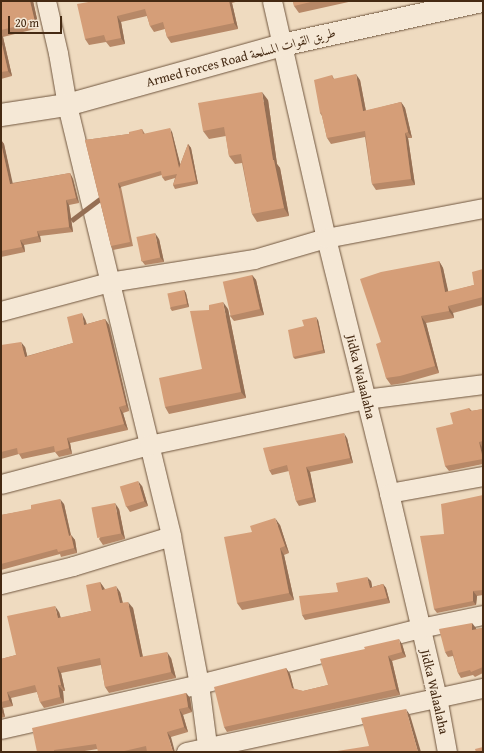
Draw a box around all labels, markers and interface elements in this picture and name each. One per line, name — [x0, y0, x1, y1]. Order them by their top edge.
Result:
scale bar — [10, 8, 64, 34]
text: 20 m — [15, 14, 39, 31]
street label: Armed Forces Road طريق القوات المسلحة — [145, 25, 337, 91]
street label: Jidka Walaalaha — [342, 333, 378, 421]
street label: Jidka Walaalaha — [417, 648, 451, 736]

